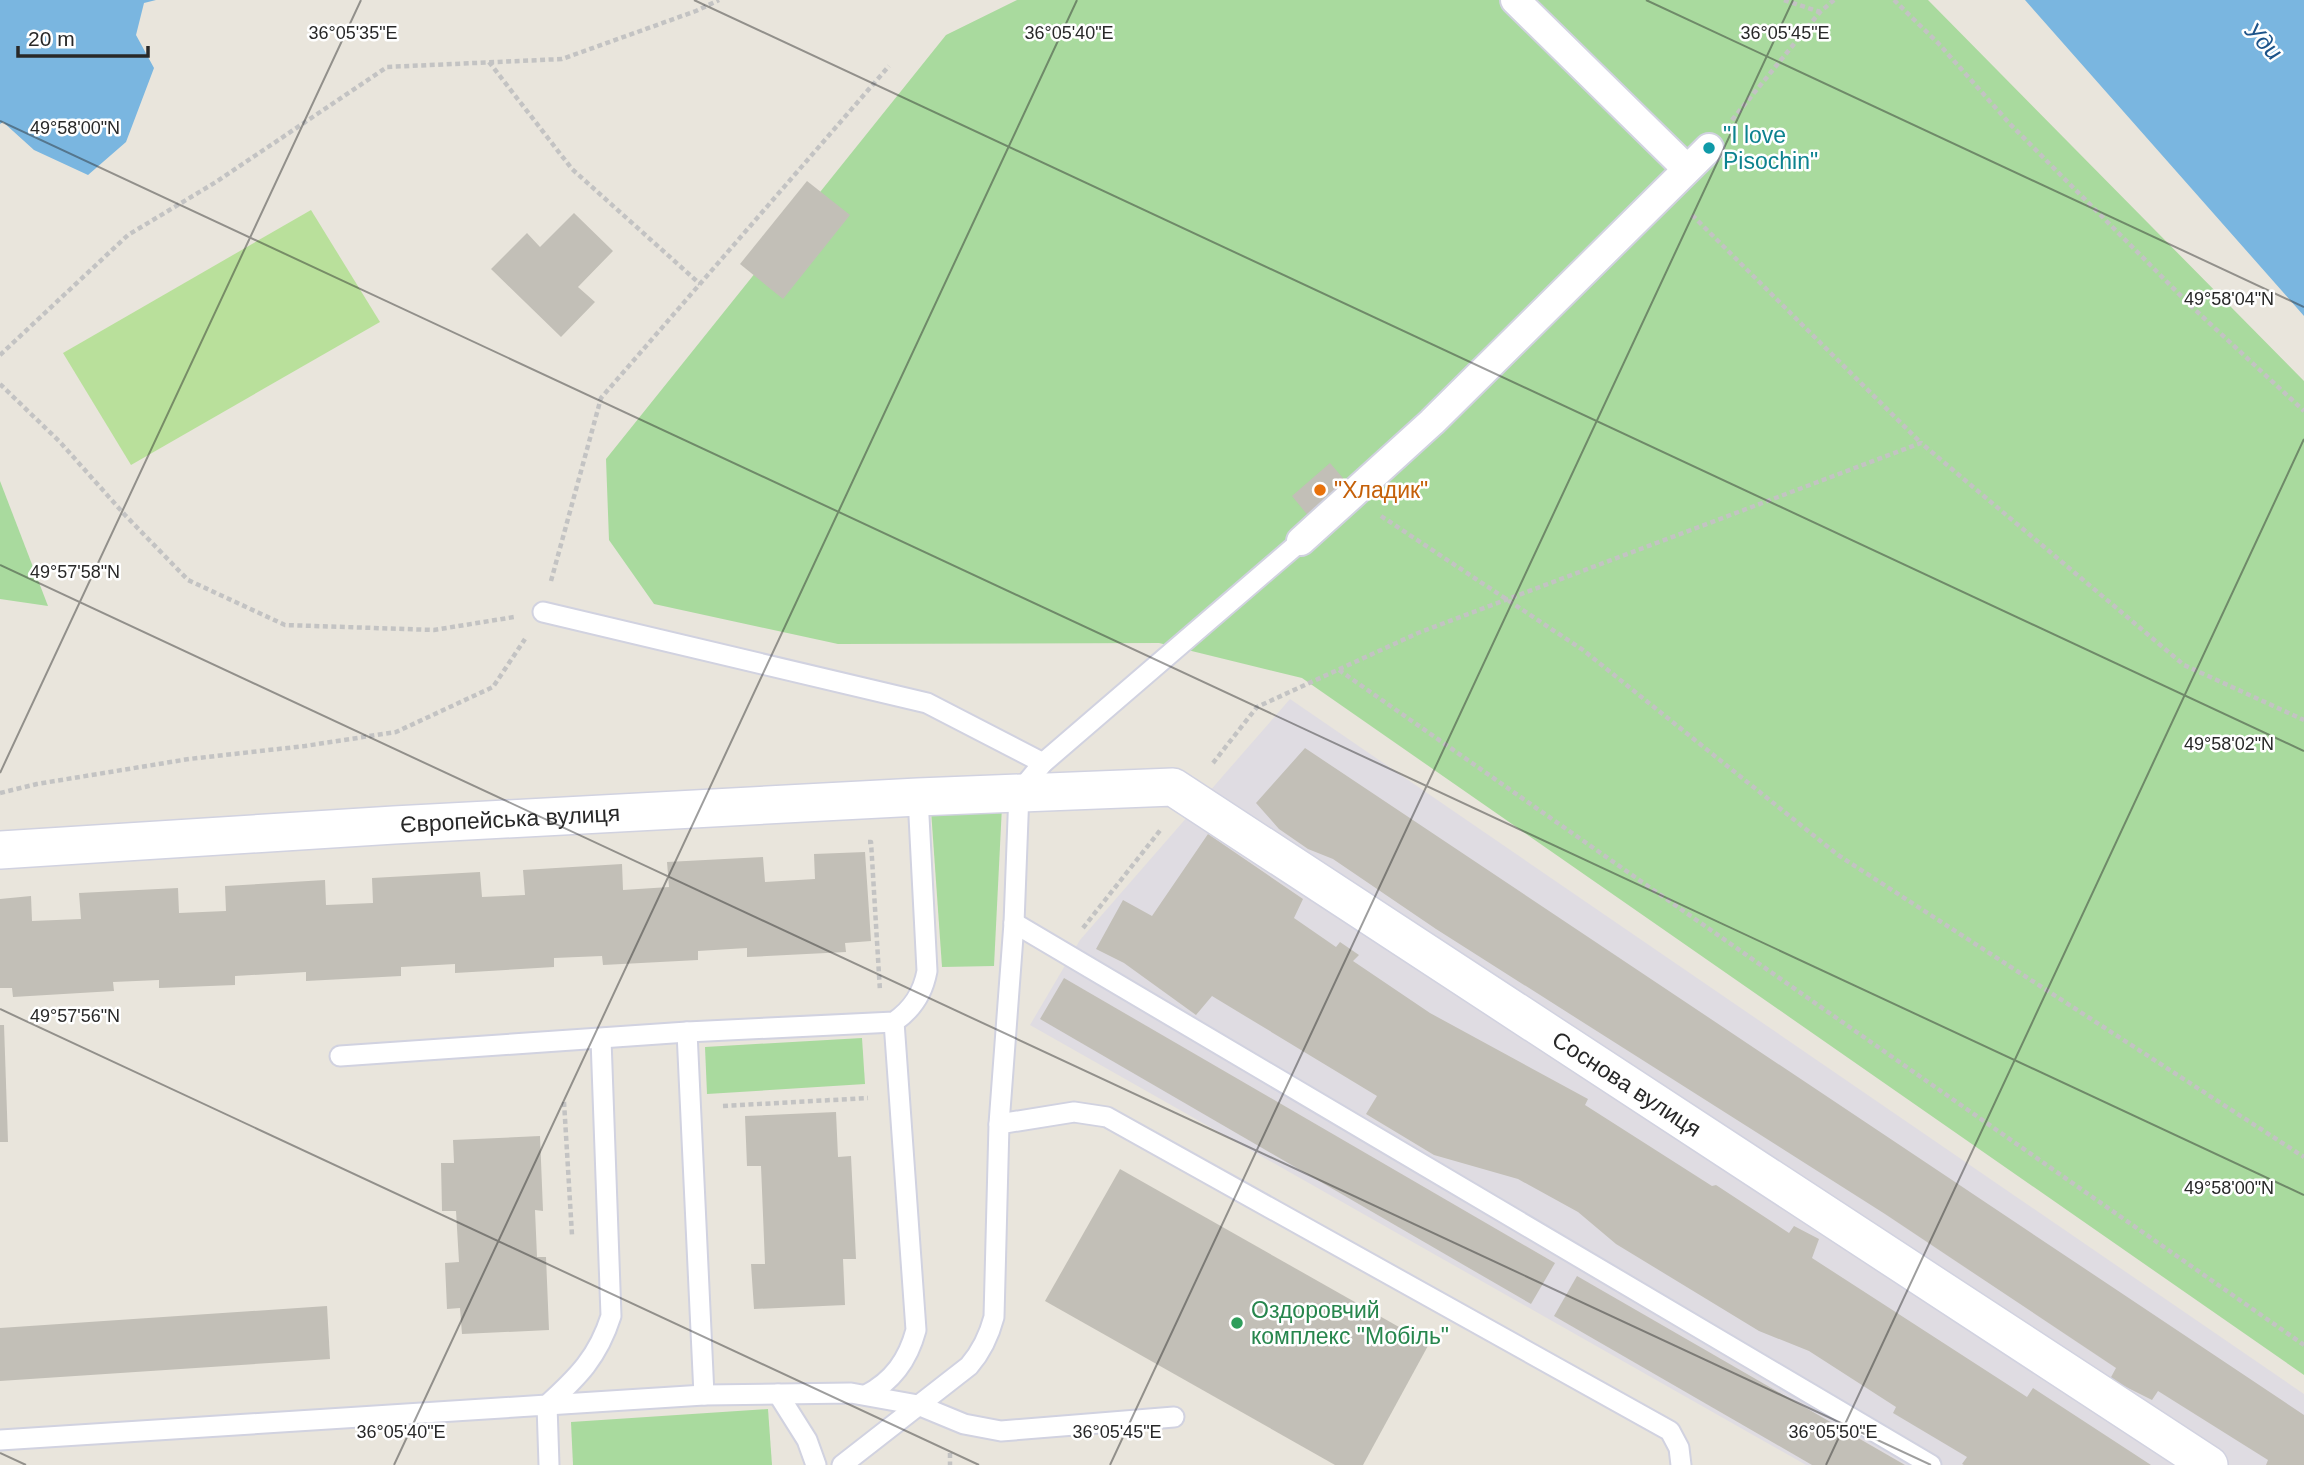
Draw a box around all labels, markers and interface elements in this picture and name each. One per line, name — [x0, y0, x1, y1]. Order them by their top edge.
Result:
scale bar — [18, 14, 147, 58]
water label: Уди — [2239, 16, 2288, 65]
text: 36°05'35"E — [308, 23, 398, 43]
text: 36°05'40"E — [1024, 23, 1114, 43]
text: 36°05'45"E — [1740, 23, 1830, 43]
text: 20 m — [28, 27, 75, 50]
text: 49°58'00"N — [30, 118, 120, 138]
place label: "I love Pisochin" — [1723, 122, 1818, 174]
marker: "I love Pisochin" — [1701, 140, 1717, 156]
text: 49°58'04"N — [2184, 289, 2274, 309]
place label: "Хладик" — [1334, 477, 1428, 503]
marker: "Хладик" — [1312, 482, 1328, 498]
text: 49°57'58"N — [30, 562, 120, 582]
text: 49°58'02"N — [2184, 734, 2274, 754]
street label: Європейська вулиця — [399, 800, 621, 838]
text: 49°57'56"N — [30, 1006, 120, 1026]
street label: Соснова вулиця — [1548, 1026, 1706, 1142]
text: 49°58'00"N — [2184, 1178, 2274, 1198]
place label: Оздоровчий комплекс "Мобіль" — [1251, 1297, 1449, 1349]
marker: Оздоровчий комплекс "Мобіль" — [1229, 1315, 1245, 1331]
text: 36°05'40"E — [356, 1422, 446, 1442]
text: 36°05'45"E — [1072, 1422, 1162, 1442]
text: 36°05'50"E — [1788, 1422, 1878, 1442]

